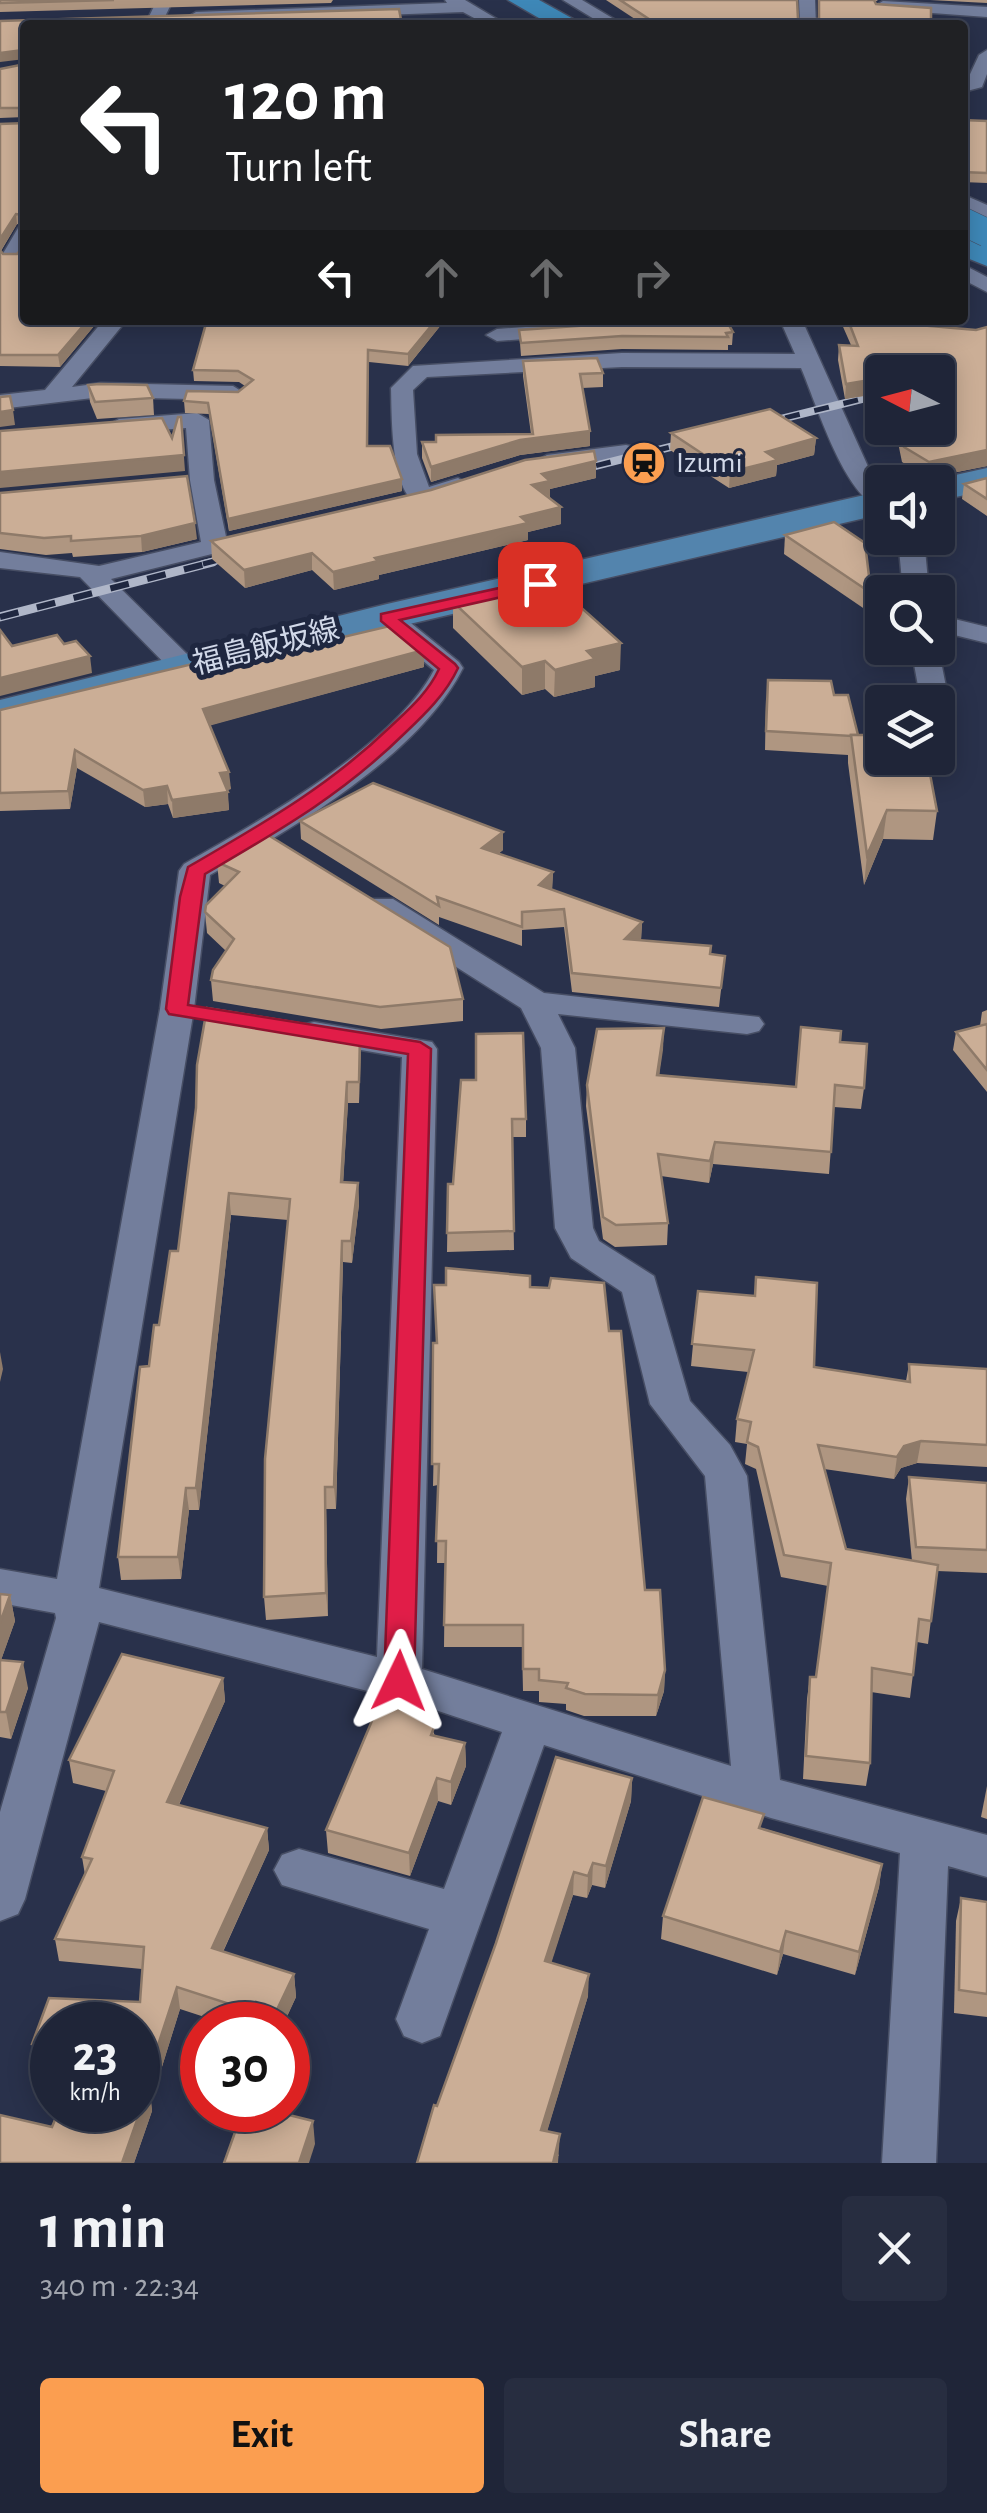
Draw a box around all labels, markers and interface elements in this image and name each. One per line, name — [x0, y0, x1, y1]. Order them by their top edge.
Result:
icon: left — [60, 60, 190, 190]
text: 120 m — [225, 63, 387, 133]
text: Turn left — [225, 145, 372, 190]
icon: left — [309, 250, 364, 305]
icon: ahead — [414, 250, 469, 305]
icon: ahead — [519, 250, 574, 305]
icon: right — [624, 250, 679, 305]
north arrow — [865, 355, 955, 445]
map controls — [865, 355, 955, 775]
station icon: Izumi — [621, 440, 667, 486]
place label: Izumi — [676, 448, 743, 478]
button: sound — [865, 465, 955, 555]
pin — [498, 542, 583, 627]
icon: arrive — [513, 557, 568, 612]
button: search — [865, 575, 955, 665]
street label: 福島飯坂線 — [189, 612, 342, 680]
button: layers — [865, 685, 955, 775]
position arrow — [347, 1629, 451, 1733]
speed limit sign: 30 — [180, 2002, 310, 2132]
text: 23 — [72, 2030, 118, 2080]
text: km/h — [69, 2080, 121, 2105]
button: close — [842, 2196, 947, 2301]
text: 1 min — [40, 2199, 166, 2259]
text: 340 m · 22:34 — [40, 2270, 199, 2302]
button: Exit — [40, 2378, 484, 2493]
button: Share — [504, 2378, 947, 2493]

